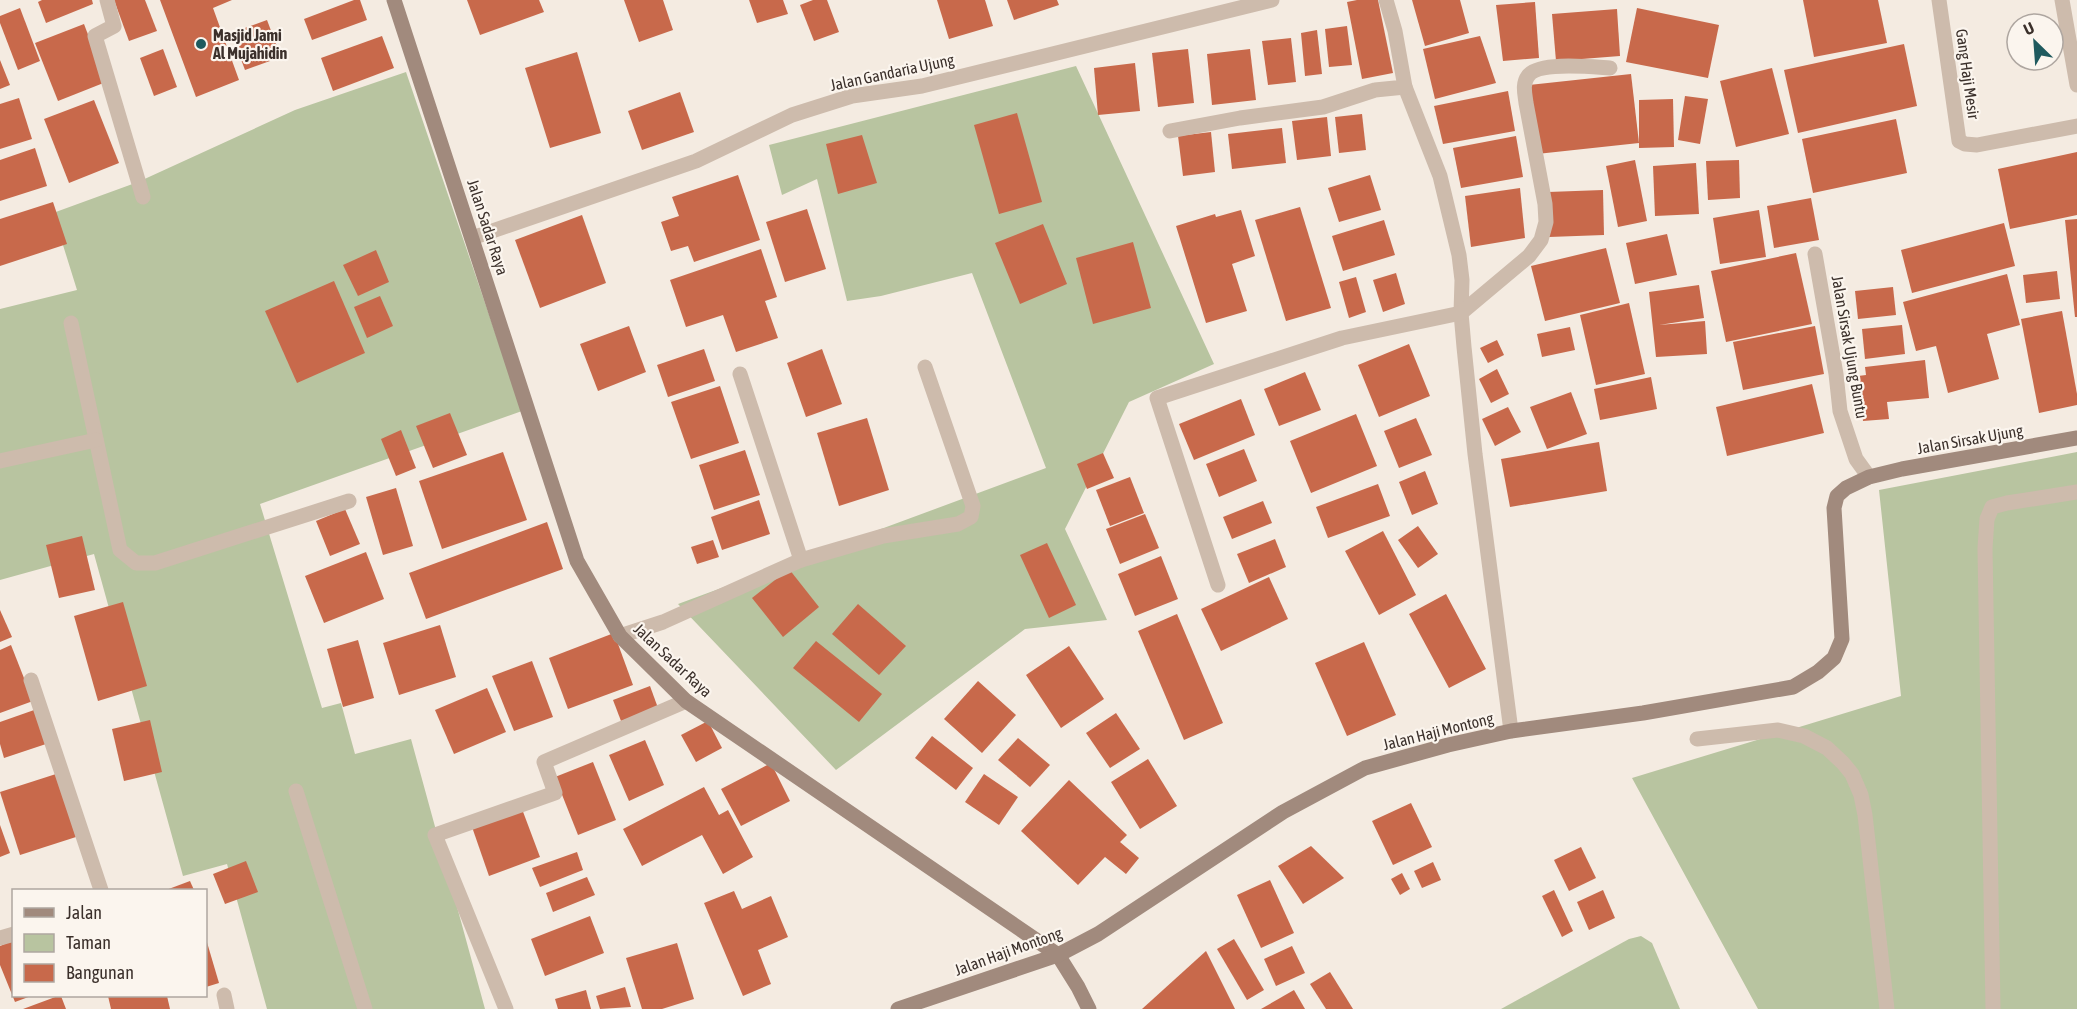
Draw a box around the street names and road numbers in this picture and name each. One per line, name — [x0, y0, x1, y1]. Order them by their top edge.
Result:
street label: Gang Haji Mesir — [1952, 28, 1983, 121]
street label: Jalan Gandaria Ujung — [828, 50, 956, 95]
street label: Jalan Sadar Raya — [463, 177, 512, 277]
street label: Jalan Sirsak Ujung Buntu — [1828, 274, 1871, 420]
street label: Jalan Sirsak Ujung — [1916, 421, 2025, 458]
street label: Jalan Sadar Raya — [630, 619, 716, 701]
street label: Jalan Haji Montong — [1381, 709, 1495, 754]
street label: Jalan Haji Montong — [952, 923, 1065, 980]

